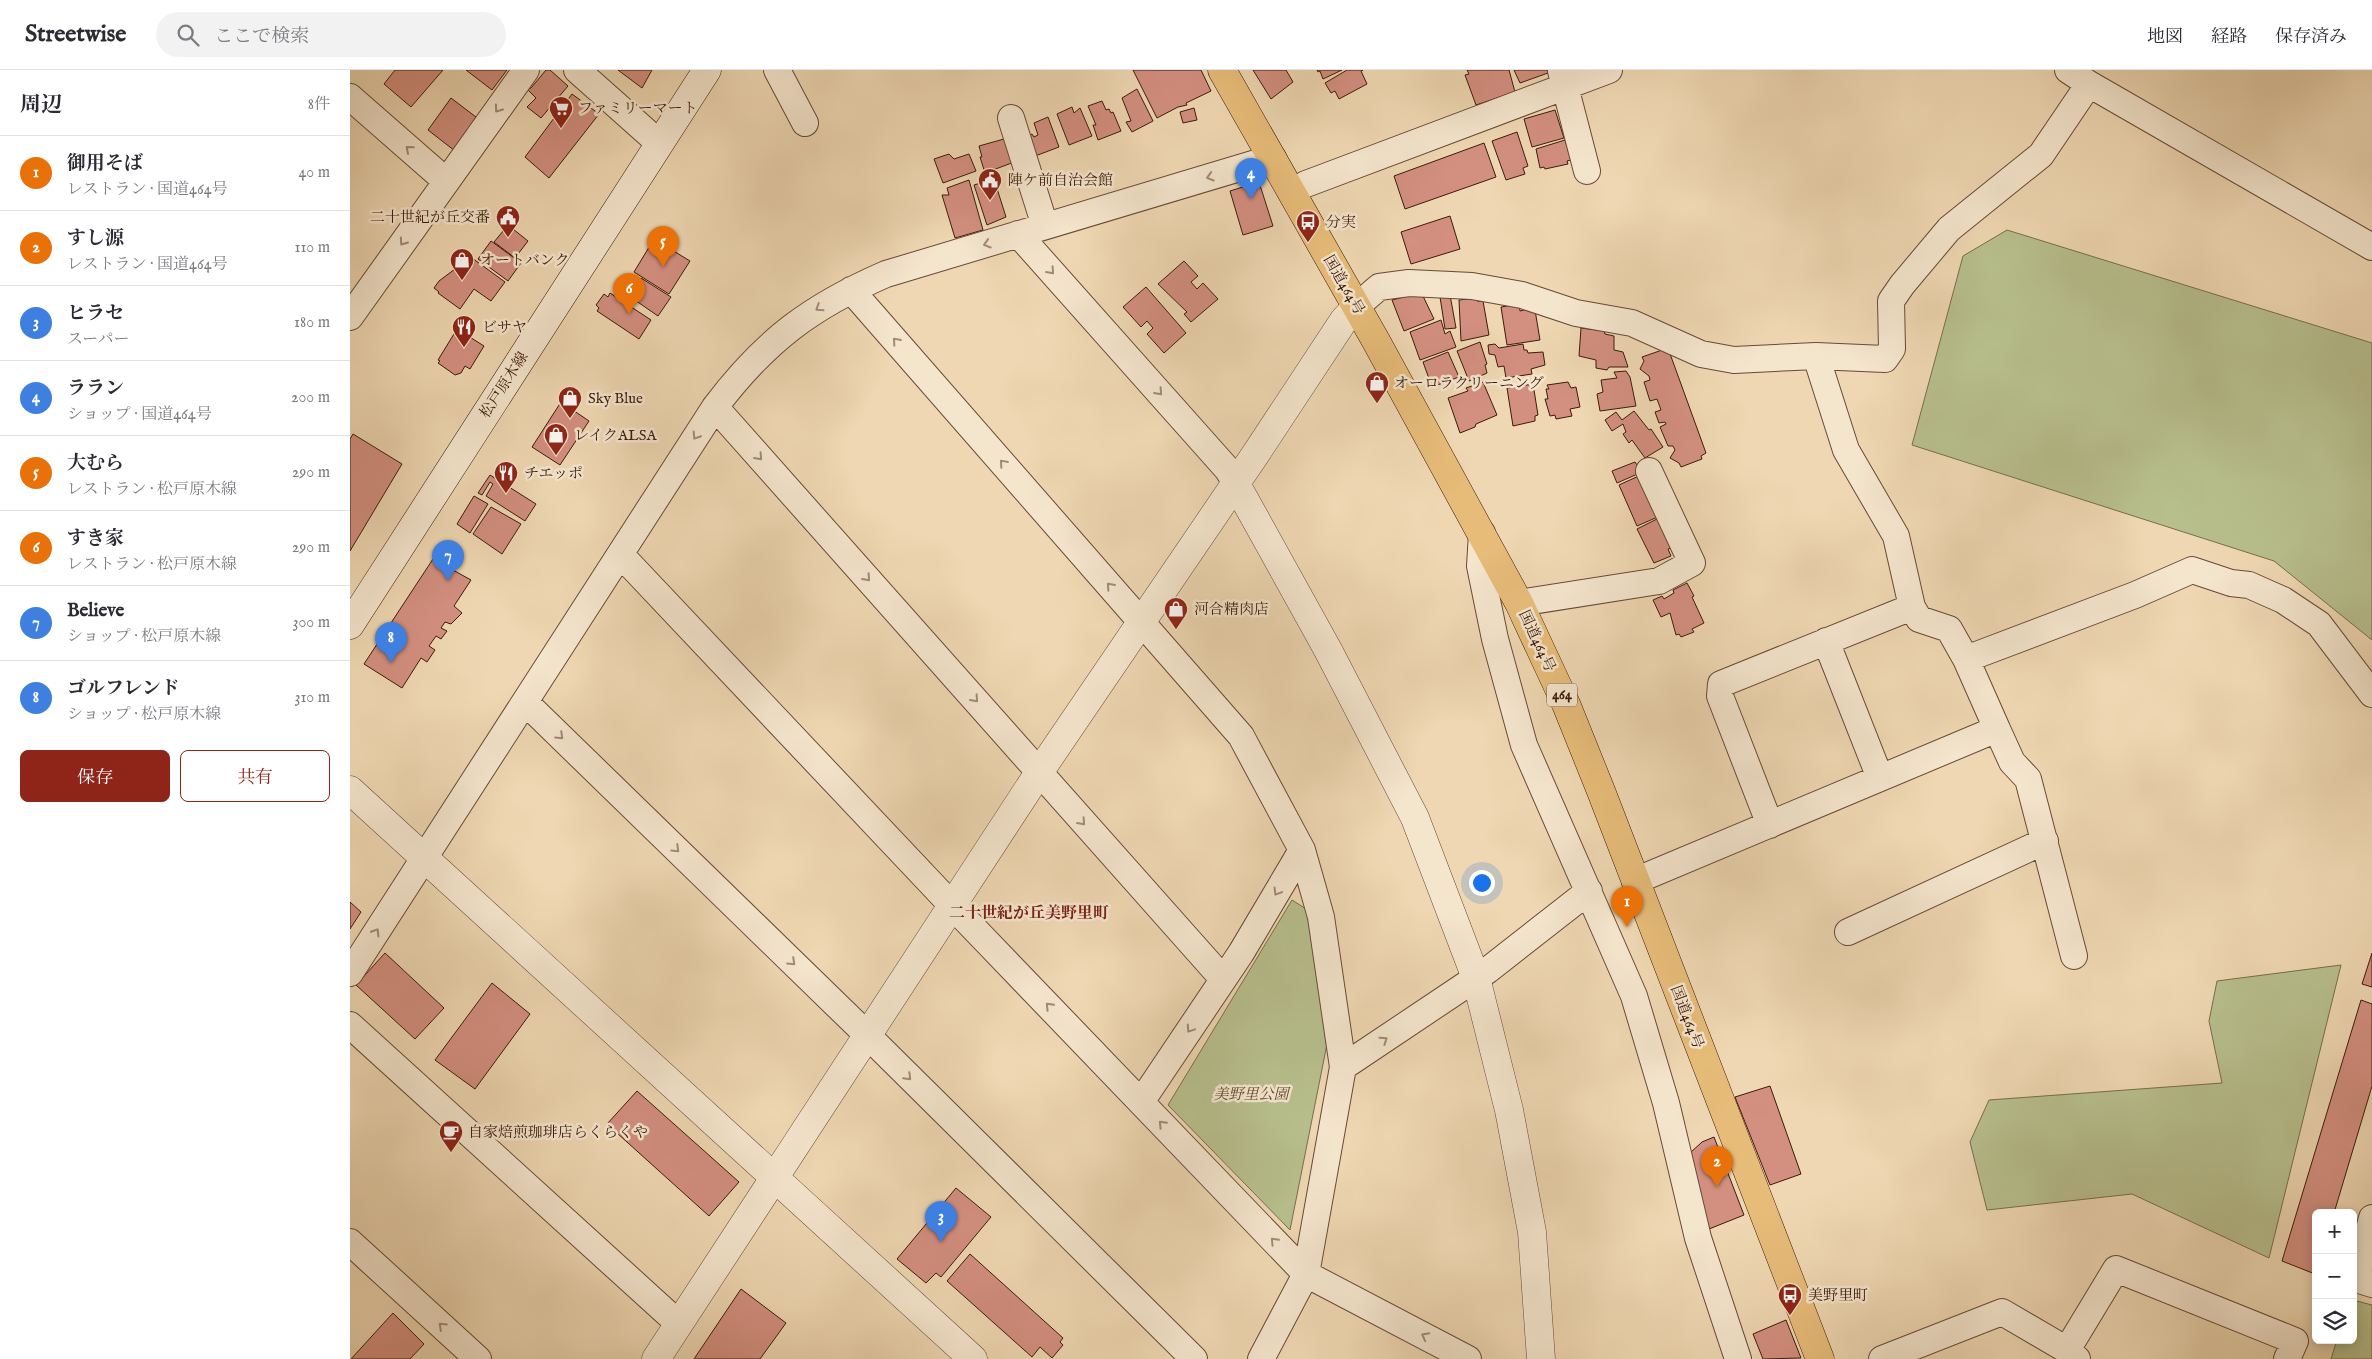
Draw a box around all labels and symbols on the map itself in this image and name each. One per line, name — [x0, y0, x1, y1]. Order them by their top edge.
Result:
supermarket icon: ファミリーマート — [548, 95, 574, 129]
place label: ファミリーマート — [578, 99, 698, 118]
one-way arrow — [495, 104, 504, 113]
one-way arrow — [406, 145, 415, 154]
pin: 4 — [1235, 158, 1267, 199]
public building icon: 陣ケ前自治会館 — [977, 167, 1003, 201]
place label: 陣ケ前自治会館 — [1008, 171, 1113, 190]
one-way arrow — [1206, 172, 1214, 182]
public building icon: 二十世紀が丘交番 — [495, 204, 521, 238]
place label: 二十世紀が丘交番 — [370, 208, 490, 227]
bus stop icon: 分実 — [1295, 209, 1321, 243]
place label: 分実 — [1326, 213, 1356, 232]
pin: 5 — [647, 226, 679, 267]
one-way arrow — [400, 236, 409, 245]
one-way arrow — [983, 238, 991, 248]
shop icon: オートバンク — [449, 247, 475, 281]
place label: オートバンク — [480, 251, 569, 270]
street label: 国道464号 — [1319, 252, 1369, 318]
one-way arrow — [1045, 265, 1054, 274]
pin: 6 — [613, 273, 645, 314]
one-way arrow — [816, 302, 825, 311]
restaurant icon: ビサヤ — [451, 314, 477, 348]
place label: ビサヤ — [482, 318, 527, 337]
one-way arrow — [893, 338, 902, 347]
street label: 松戸原木線 — [476, 348, 532, 422]
shop icon: オーロラクリーニング — [1364, 370, 1390, 404]
place label: オーロラクリーニング — [1394, 374, 1544, 393]
shop icon: Sky Blue — [557, 385, 583, 419]
one-way arrow — [1153, 387, 1162, 396]
place label: Sky Blue — [588, 389, 643, 408]
shop icon: レイクALSA — [543, 422, 569, 456]
place label: レイクALSA — [574, 426, 657, 445]
one-way arrow — [693, 431, 703, 440]
one-way arrow — [753, 451, 762, 460]
restaurant icon: チエッポ — [493, 460, 519, 494]
one-way arrow — [1000, 460, 1009, 469]
place label: チエッポ — [524, 464, 583, 483]
pin: 7 — [432, 540, 464, 581]
one-way arrow — [861, 572, 870, 581]
one-way arrow — [1107, 582, 1116, 591]
shop icon: 河合精肉店 — [1163, 596, 1189, 630]
place label: 河合精肉店 — [1194, 600, 1269, 619]
street label: 国道464号 — [1514, 607, 1560, 675]
pin: 8 — [375, 622, 407, 663]
road number: 464 — [1547, 684, 1577, 706]
one-way arrow — [970, 693, 978, 702]
one-way arrow — [554, 730, 563, 739]
one-way arrow — [1076, 816, 1085, 825]
one-way arrow — [670, 843, 679, 852]
your location — [1469, 870, 1495, 896]
one-way arrow — [1274, 886, 1284, 895]
pin: 1 — [1611, 886, 1643, 927]
district label: 二十世紀が丘美野里町 — [949, 904, 1109, 924]
one-way arrow — [370, 929, 379, 938]
one-way arrow — [787, 956, 796, 965]
street label: 国道464号 — [1666, 983, 1708, 1051]
one-way arrow — [1046, 1003, 1055, 1012]
one-way arrow — [1187, 1023, 1196, 1032]
one-way arrow — [1378, 1037, 1388, 1046]
one-way arrow — [902, 1071, 911, 1080]
park label: 美野里公園 — [1213, 1085, 1291, 1104]
cafe icon: 自家焙煎珈琲店らくらくや — [438, 1119, 464, 1153]
one-way arrow — [1159, 1120, 1168, 1129]
place label: 自家焙煎珈琲店らくらくや — [468, 1123, 648, 1142]
pin: 2 — [1701, 1146, 1733, 1187]
pin: 3 — [925, 1201, 957, 1242]
one-way arrow — [1271, 1238, 1280, 1247]
bus stop icon: 美野里町 — [1777, 1282, 1803, 1316]
place label: 美野里町 — [1808, 1286, 1868, 1305]
one-way arrow — [438, 1323, 447, 1332]
one-way arrow — [1421, 1332, 1430, 1342]

